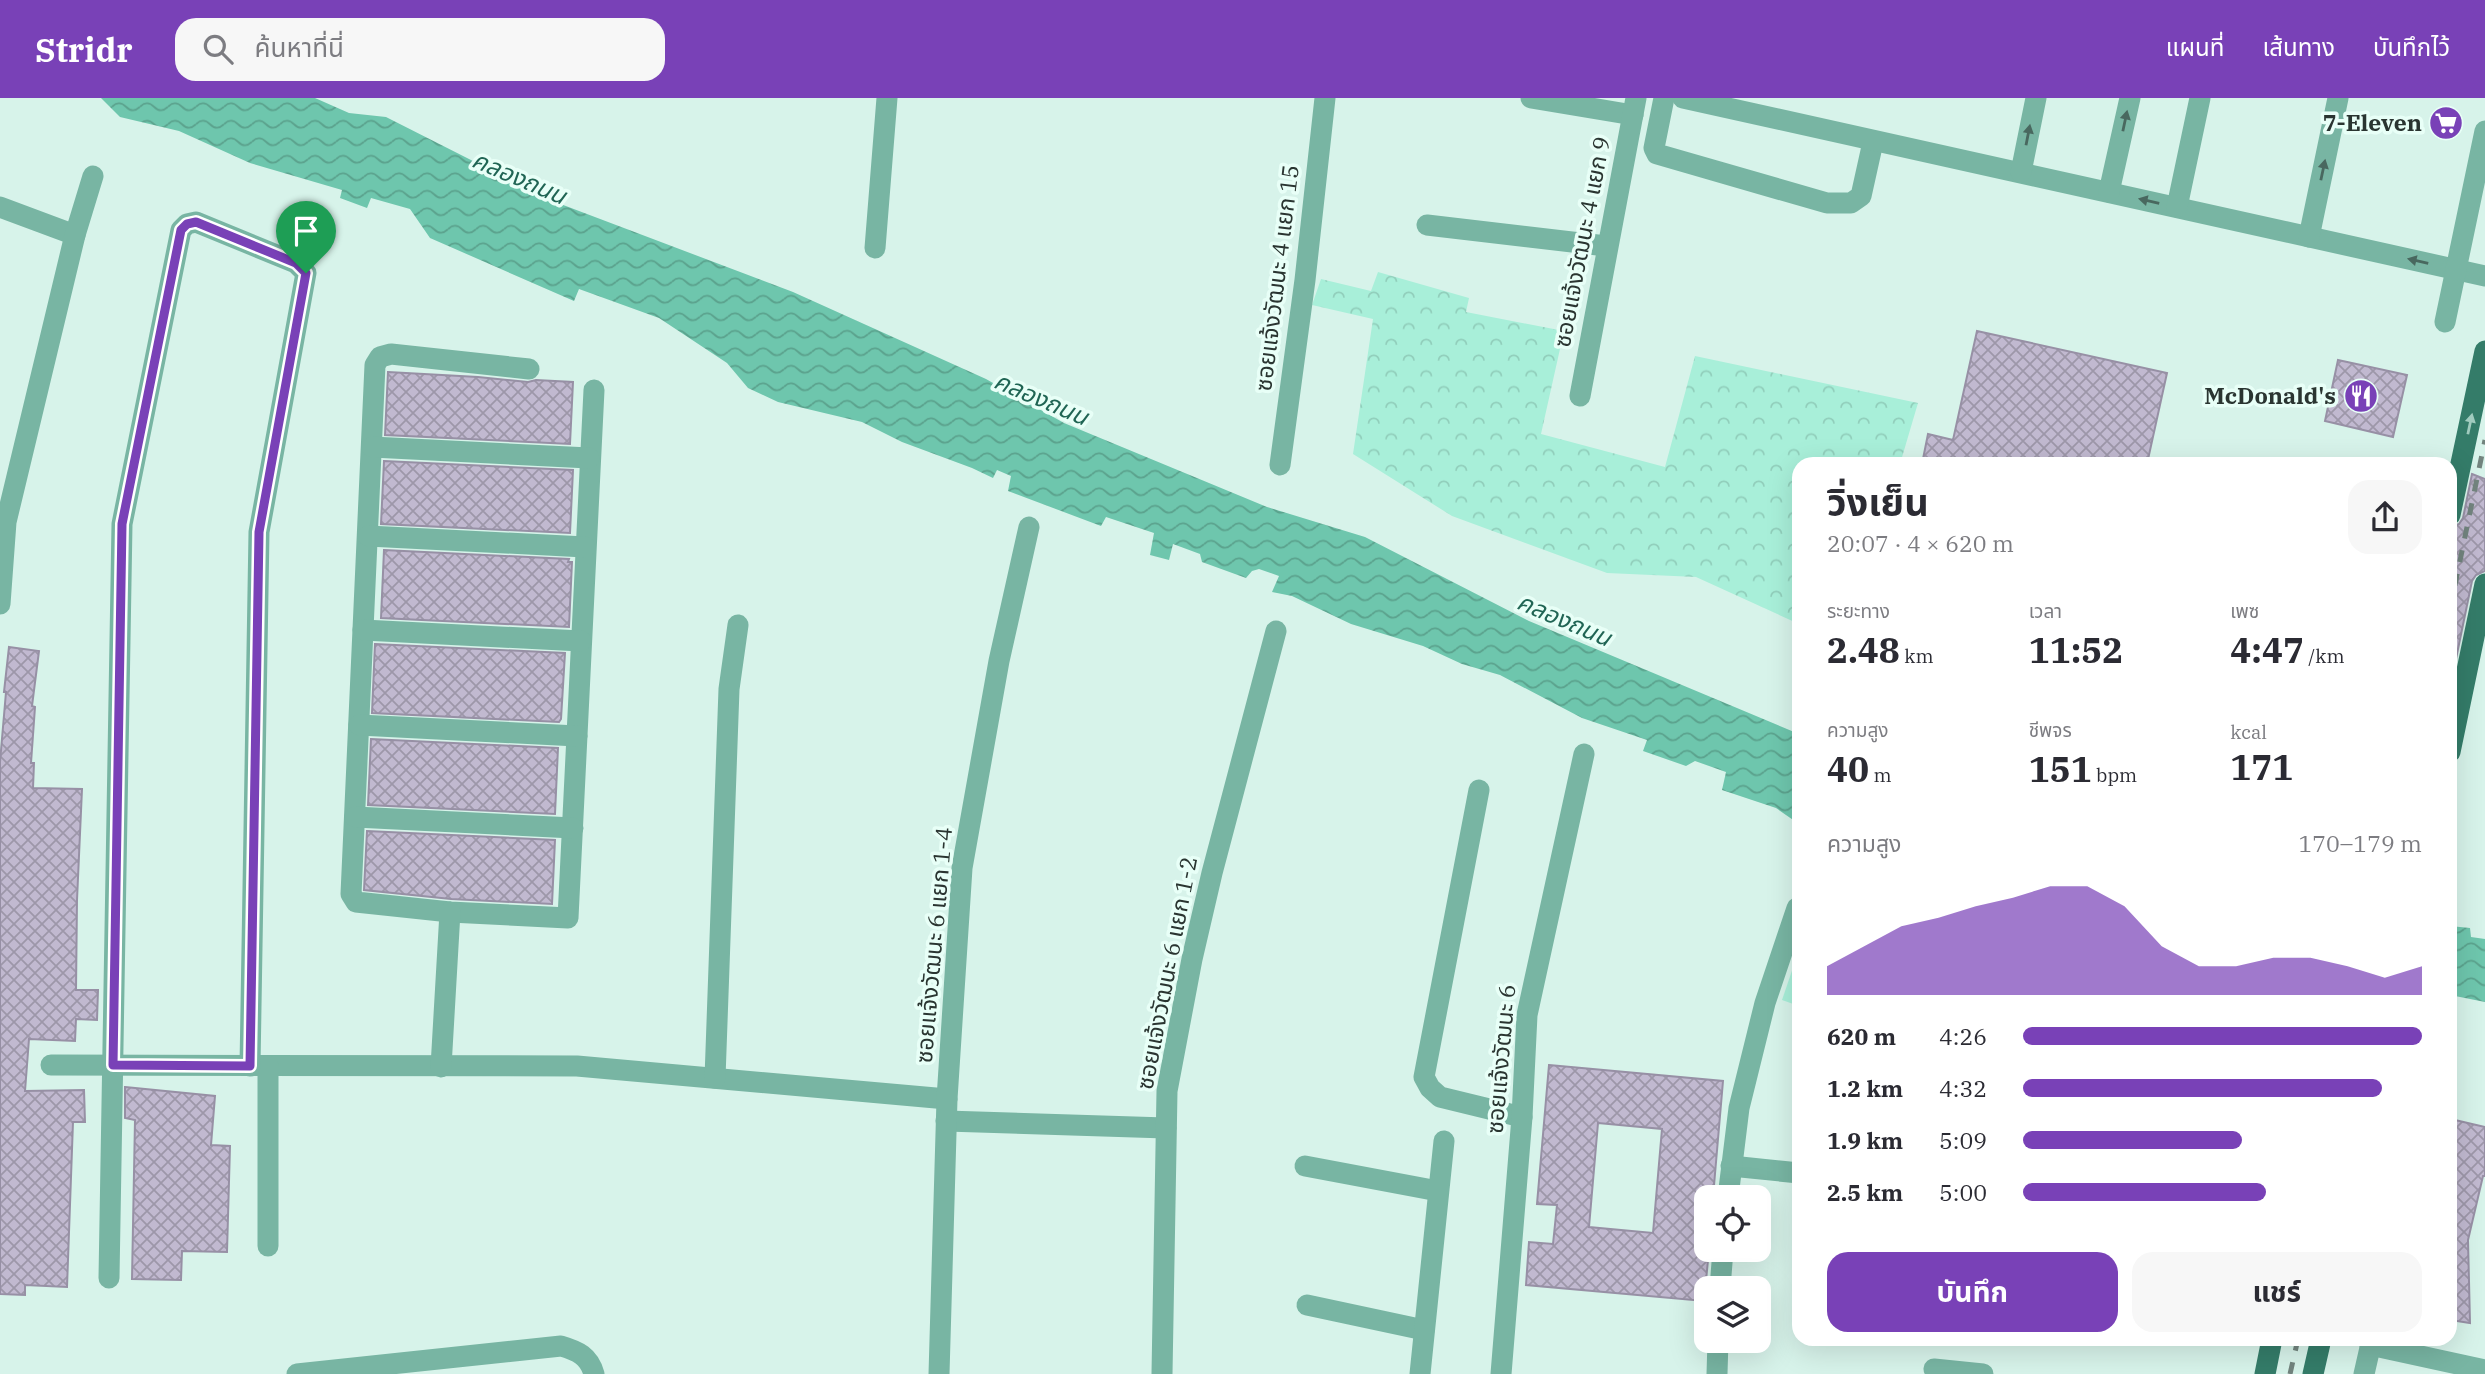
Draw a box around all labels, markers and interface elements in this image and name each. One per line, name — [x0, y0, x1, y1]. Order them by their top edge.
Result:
search box — [175, 18, 665, 81]
text: Stridr — [35, 28, 133, 71]
icon: search — [199, 30, 237, 68]
text: ค้นหาที่นี่ — [255, 30, 344, 64]
text: แผนที่ — [2166, 31, 2224, 63]
text: เส้นทาง — [2262, 31, 2335, 63]
text: บันทึกไว้ — [2373, 31, 2450, 63]
supermarket icon: 7-Eleven — [2427, 104, 2465, 142]
place label: 7-Eleven — [2323, 107, 2422, 137]
one-way arrow — [2119, 110, 2130, 132]
one-way arrow — [2023, 124, 2034, 146]
street label: ซอยแจ้งวัฒนะ 4 แยก 9 — [1546, 134, 1616, 350]
water label: คลองถนน — [468, 143, 572, 212]
one-way arrow — [2318, 159, 2329, 181]
street label: ซอยแจ้งวัฒนะ 4 แยก 15 — [1247, 163, 1305, 393]
one-way arrow — [2137, 195, 2159, 206]
pin — [276, 201, 336, 273]
icon: arrive — [287, 212, 325, 250]
one-way arrow — [2407, 255, 2429, 266]
water label: คลองถนน — [990, 364, 1094, 433]
restaurant icon: McDonald's — [2342, 377, 2380, 415]
place label: McDonald's — [2204, 380, 2336, 410]
one-way arrow — [2464, 413, 2475, 435]
text: วิ่งเย็น — [1827, 477, 1929, 526]
button: share — [2348, 480, 2422, 554]
text: 20:07 · 4 × 620 m — [1827, 528, 2014, 558]
water label: คลองถนน — [1513, 585, 1617, 654]
text: ระยะทาง — [1827, 599, 1890, 623]
text: เวลา — [2029, 599, 2062, 623]
text: เพซ — [2230, 599, 2259, 623]
text: 2.48 — [1827, 627, 1900, 673]
text: 11:52 — [2029, 627, 2123, 673]
text: 4:47 — [2230, 627, 2304, 673]
text: km — [1900, 644, 1934, 668]
text: /km — [2304, 644, 2345, 668]
text: ความสูง — [1827, 718, 1888, 742]
text: ชีพจร — [2029, 718, 2072, 742]
text: kcal — [2230, 720, 2267, 744]
text: 171 — [2230, 744, 2293, 790]
text: 40 — [1827, 746, 1869, 792]
text: 151 — [2029, 746, 2092, 792]
text: m — [1869, 763, 1892, 787]
text: bpm — [2092, 763, 2137, 787]
street label: ซอยแจ้งวัฒนะ 6 แยก 1-4 — [908, 826, 958, 1064]
text: ความสูง — [1827, 828, 1901, 858]
text: 170–179 m — [2298, 828, 2422, 858]
street label: ซอยแจ้งวัฒนะ 6 แยก 1-2 — [1129, 854, 1203, 1092]
street label: ซอยแจ้งวัฒนะ 6 — [1479, 983, 1521, 1135]
text: 620 m — [1827, 1021, 1896, 1051]
text: 4:26 — [1939, 1021, 1987, 1051]
text: 1.2 km — [1827, 1073, 1903, 1103]
text: 4:32 — [1939, 1073, 1987, 1103]
text: 1.9 km — [1827, 1125, 1903, 1155]
text: 5:09 — [1939, 1125, 1987, 1155]
text: 2.5 km — [1827, 1177, 1903, 1207]
text: 5:00 — [1939, 1177, 1987, 1207]
map controls — [1694, 1185, 1771, 1353]
button: locate — [1694, 1185, 1771, 1262]
button: บันทึก — [1827, 1252, 2118, 1332]
button: แชร์ — [2132, 1252, 2422, 1332]
button: layers — [1694, 1276, 1771, 1353]

